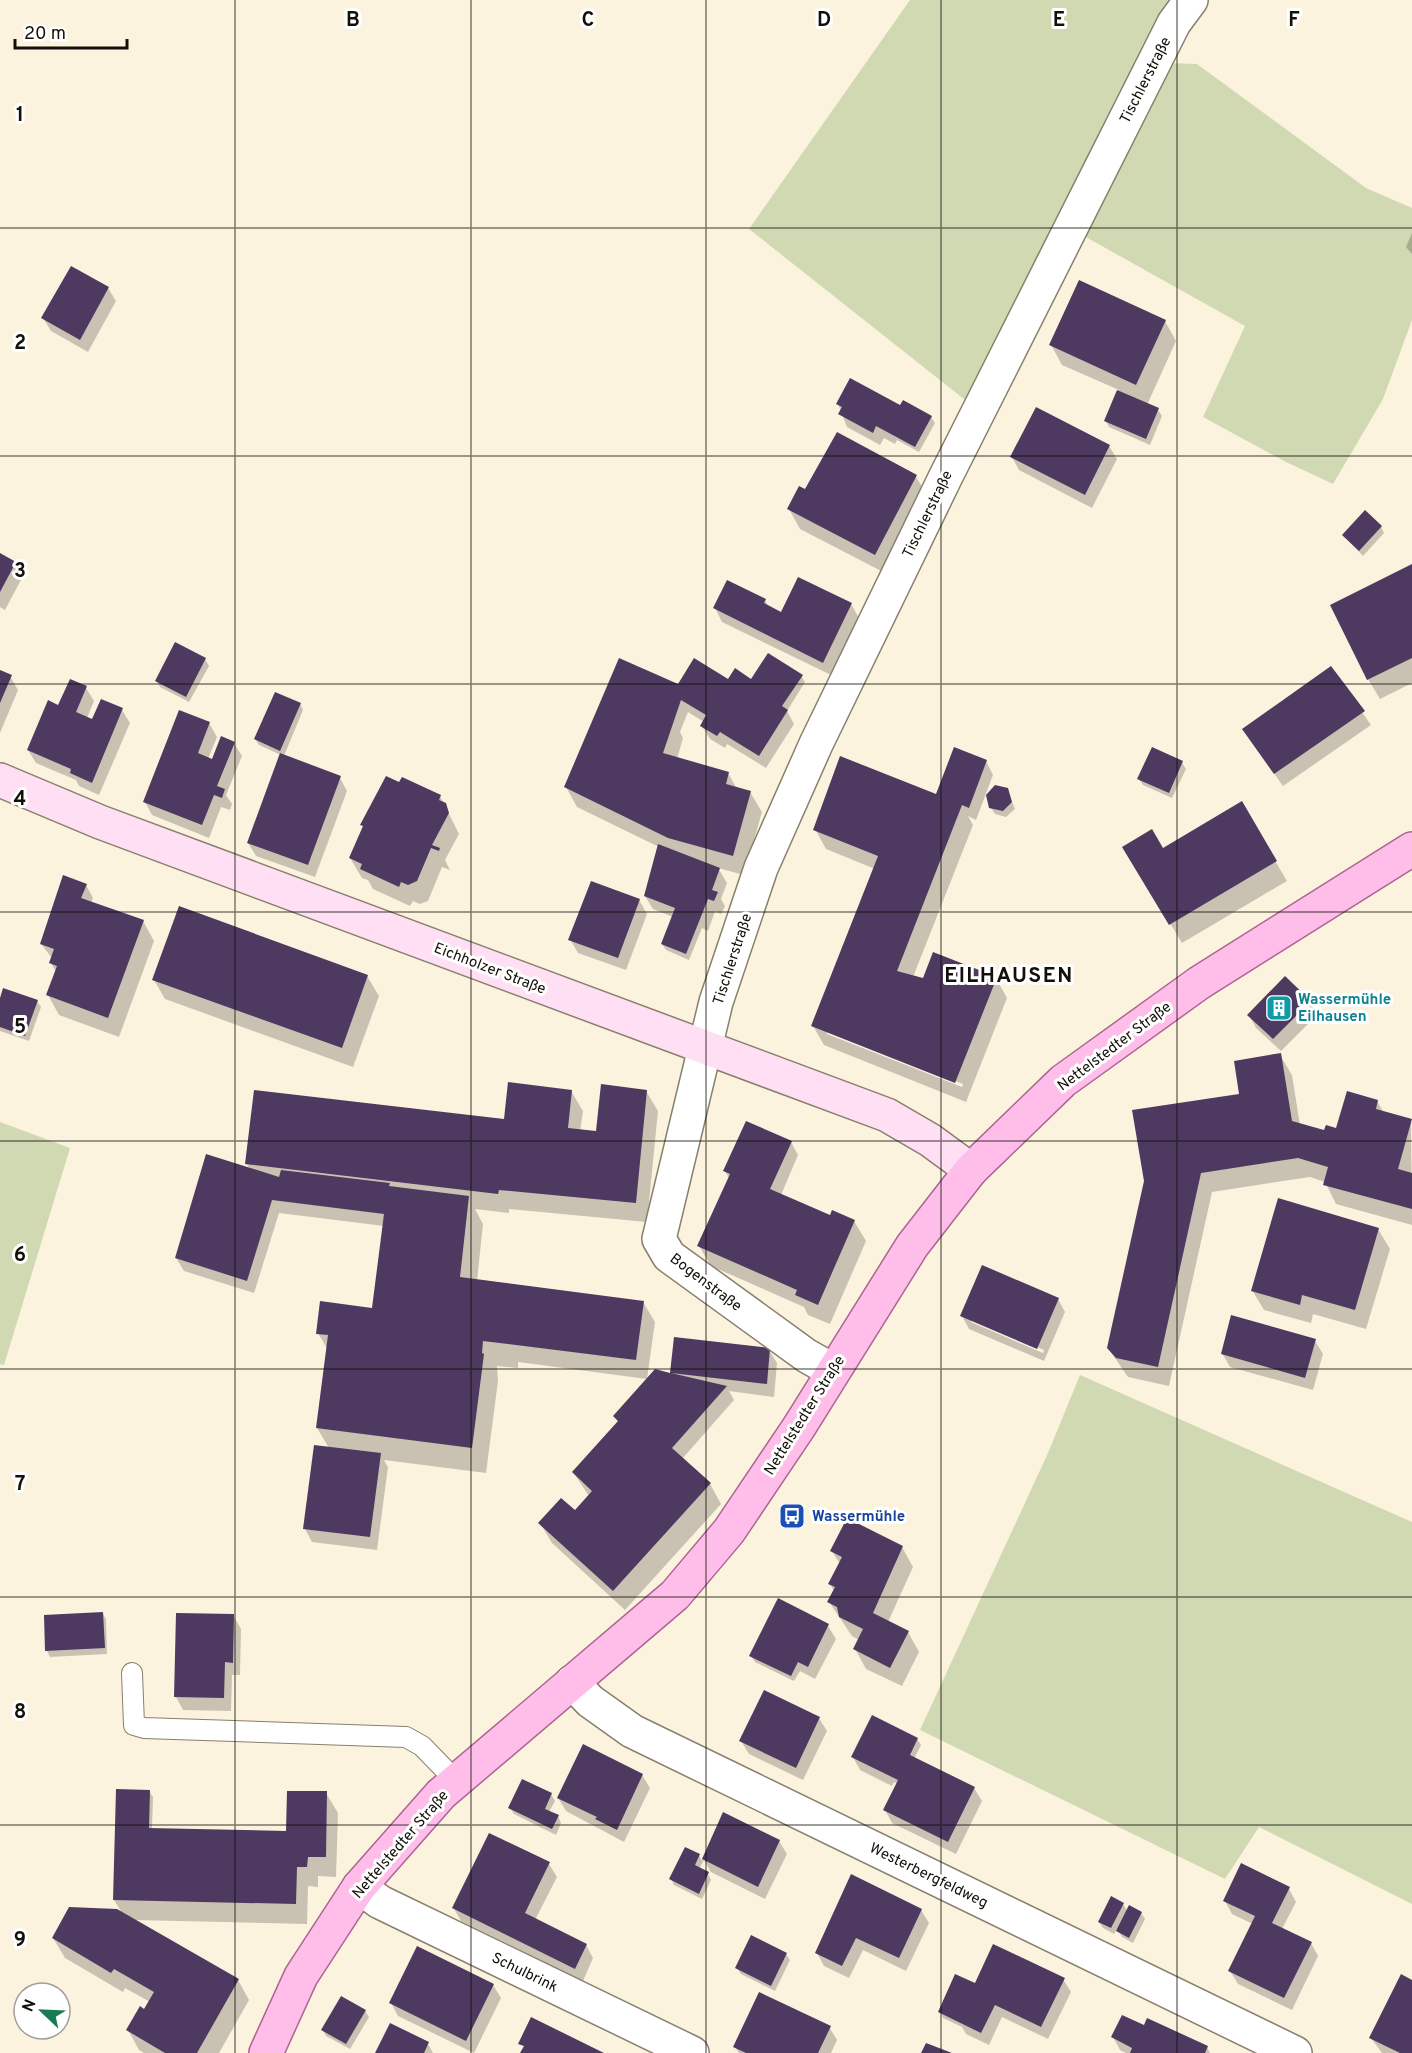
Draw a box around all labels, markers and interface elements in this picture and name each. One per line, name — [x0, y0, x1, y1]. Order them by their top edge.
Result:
text: B — [346, 8, 360, 34]
text: C — [582, 8, 594, 34]
text: D — [817, 8, 831, 34]
text: E — [1053, 8, 1065, 34]
text: F — [1288, 8, 1300, 34]
scale bar — [15, 12, 128, 50]
text: 20 m — [24, 23, 66, 46]
street label: Tischlerstraße — [1116, 34, 1176, 127]
text: 1 — [16, 103, 24, 129]
text: 2 — [14, 331, 26, 357]
street label: Tischlerstraße — [899, 468, 958, 561]
text: 3 — [14, 559, 26, 585]
text: 4 — [14, 787, 26, 813]
street label: Tischlerstraße — [710, 911, 757, 1008]
street label: Eichholzer Straße — [431, 939, 548, 999]
district label: EILHAUSEN — [944, 963, 1074, 990]
place label: Wassermühle Eilhausen — [1298, 991, 1391, 1027]
building icon: Wassermühle Eilhausen — [1264, 993, 1294, 1023]
street label: Nettelstedter Straße — [1054, 998, 1176, 1096]
text: 5 — [14, 1015, 26, 1041]
text: 6 — [14, 1243, 26, 1269]
street label: Bogenstraße — [665, 1250, 745, 1316]
street label: Nettelstedter Straße — [761, 1352, 850, 1479]
text: 7 — [15, 1472, 25, 1498]
bus stop icon: Wassermühle — [777, 1501, 807, 1531]
place label: Wassermühle — [812, 1508, 905, 1527]
text: 8 — [14, 1700, 26, 1726]
street label: Nettelstedter Straße — [349, 1787, 453, 1903]
street label: Westerbergfeldweg — [866, 1839, 991, 1913]
text: 9 — [14, 1928, 26, 1954]
street label: Schulbrink — [488, 1949, 561, 1998]
north arrow — [12, 1981, 72, 2041]
text: N — [19, 1997, 41, 2015]

